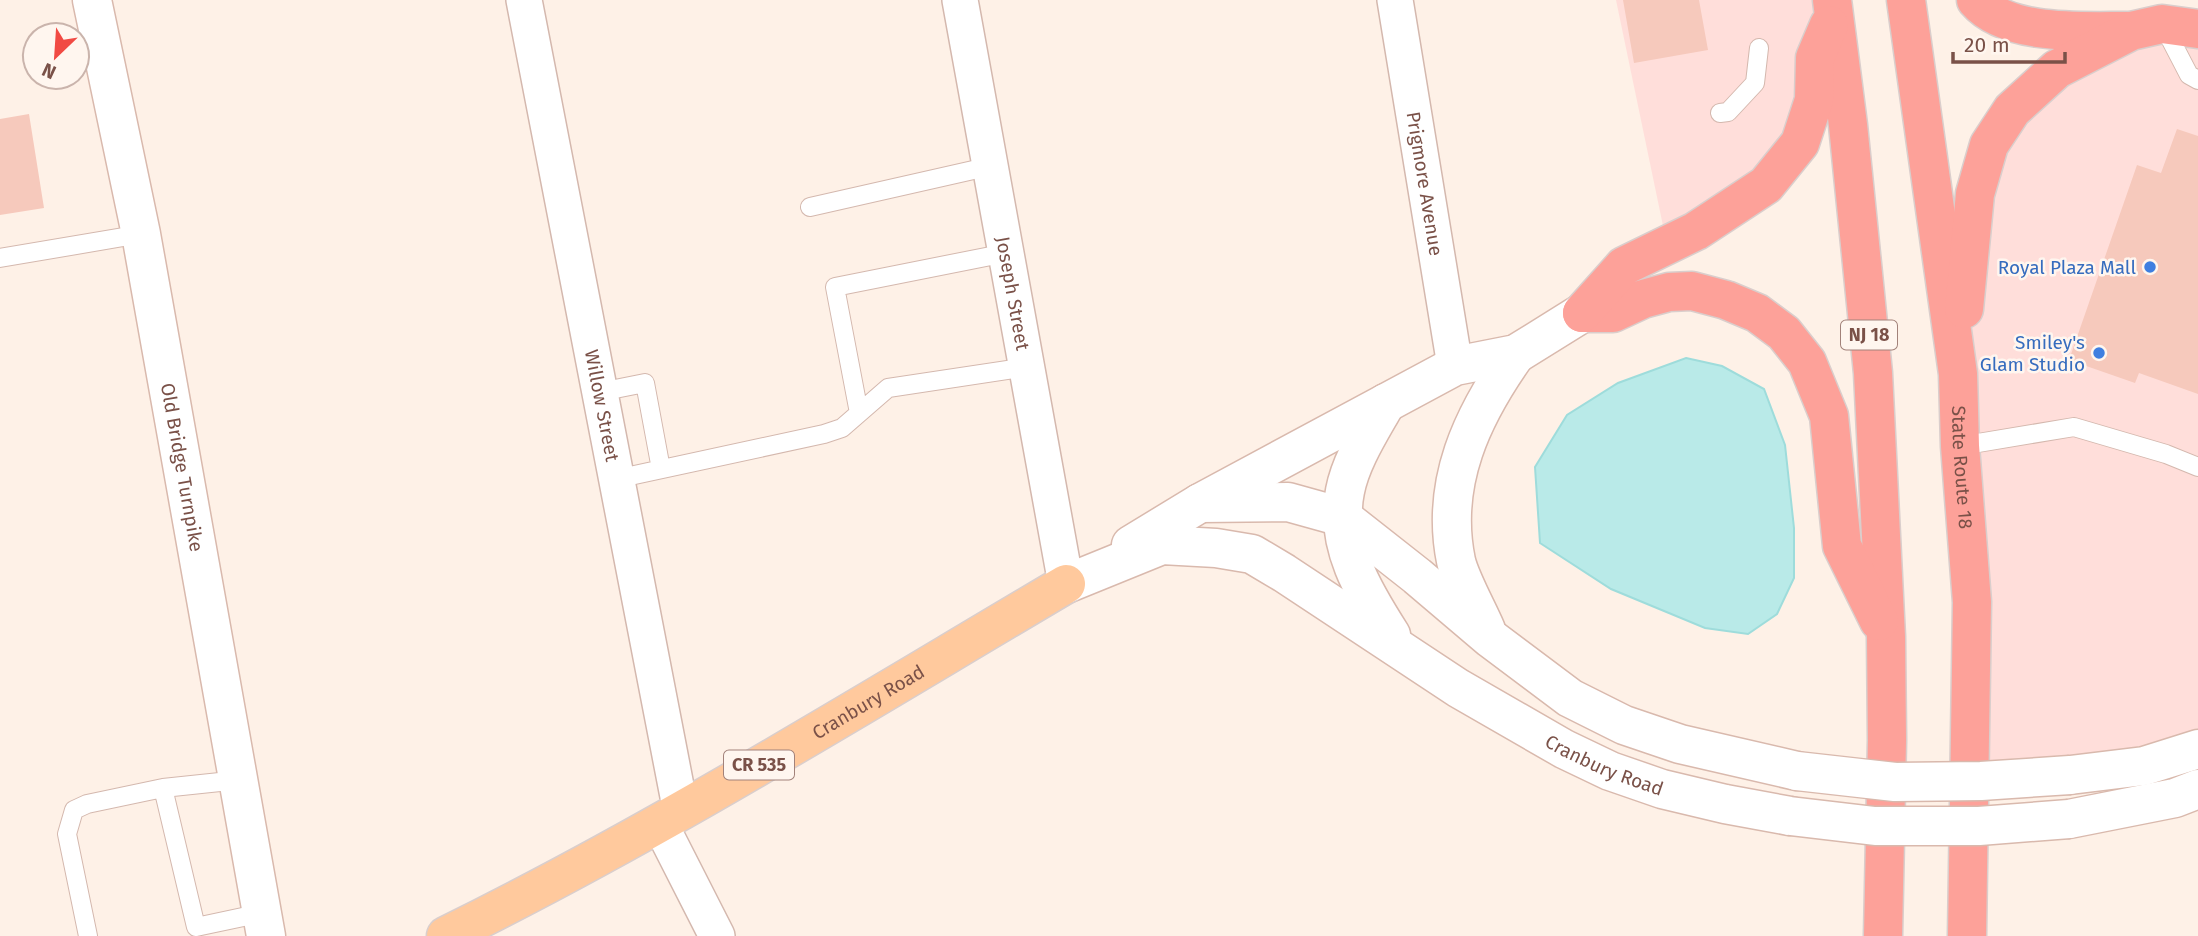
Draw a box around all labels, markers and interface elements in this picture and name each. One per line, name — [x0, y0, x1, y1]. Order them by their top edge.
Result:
north arrow — [21, 21, 91, 91]
scale bar — [1953, 21, 2065, 65]
text: 20 m — [1964, 32, 2010, 58]
text: N — [38, 58, 60, 84]
street label: Prigmore Avenue — [1402, 110, 1448, 257]
street label: Joseph Street — [992, 234, 1035, 352]
place label: Royal Plaza Mall — [1998, 256, 2136, 279]
marker: Royal Plaza Mall — [2142, 259, 2158, 275]
road number: NJ 18 — [1841, 320, 1897, 349]
place label: Smiley's Glam Studio — [1980, 331, 2085, 376]
marker: Smiley's Glam Studio — [2091, 345, 2107, 361]
street label: Willow Street — [580, 348, 624, 464]
street label: Old Bridge Turnpike — [156, 381, 209, 553]
street label: State Route 18 — [1947, 405, 1978, 530]
street label: Cranbury Road — [808, 659, 928, 744]
street label: Cranbury Road — [1541, 729, 1667, 800]
road number: CR 535 — [724, 750, 794, 780]

